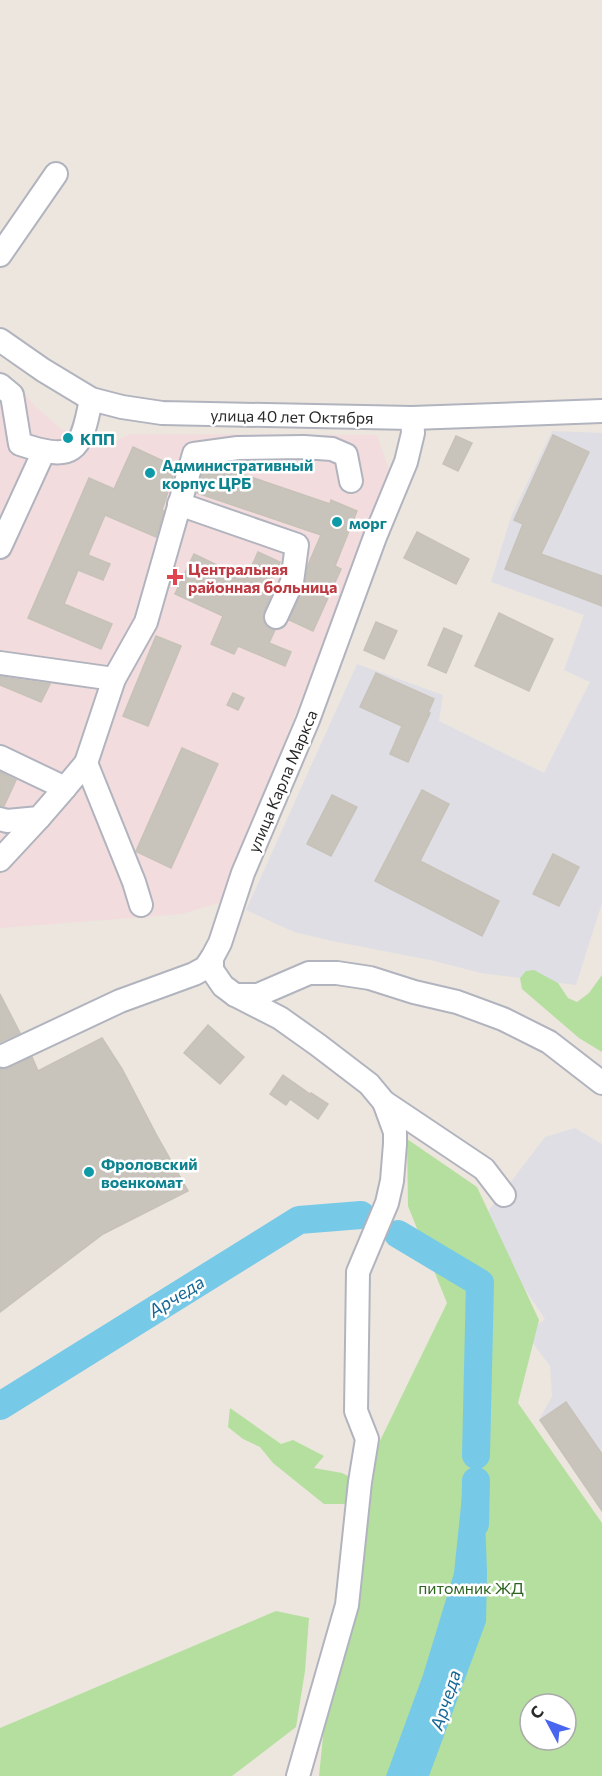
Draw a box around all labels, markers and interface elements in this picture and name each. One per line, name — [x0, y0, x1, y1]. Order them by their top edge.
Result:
street label: улица 40 лет Октября — [210, 405, 374, 427]
place label: КПП — [80, 429, 115, 448]
marker: КПП — [61, 431, 75, 445]
place label: Административный корпус ЦРБ — [162, 455, 313, 492]
marker: Административный корпус ЦРБ — [143, 466, 157, 480]
place label: морг — [349, 513, 387, 532]
marker: морг — [330, 515, 344, 529]
place label: Центральная районная больница — [188, 559, 337, 596]
marker: Центральная районная больница — [166, 568, 184, 586]
street label: улица Карла Маркса — [243, 707, 321, 855]
place label: Фроловский военкомат — [101, 1154, 198, 1191]
marker: Фроловский военкомат — [82, 1165, 96, 1179]
water label: Арчеда — [143, 1270, 208, 1322]
park label: питомник ЖД — [418, 1578, 524, 1597]
water label: Арчеда — [425, 1667, 465, 1734]
north arrow — [518, 1692, 578, 1752]
text: С — [526, 1701, 547, 1722]

